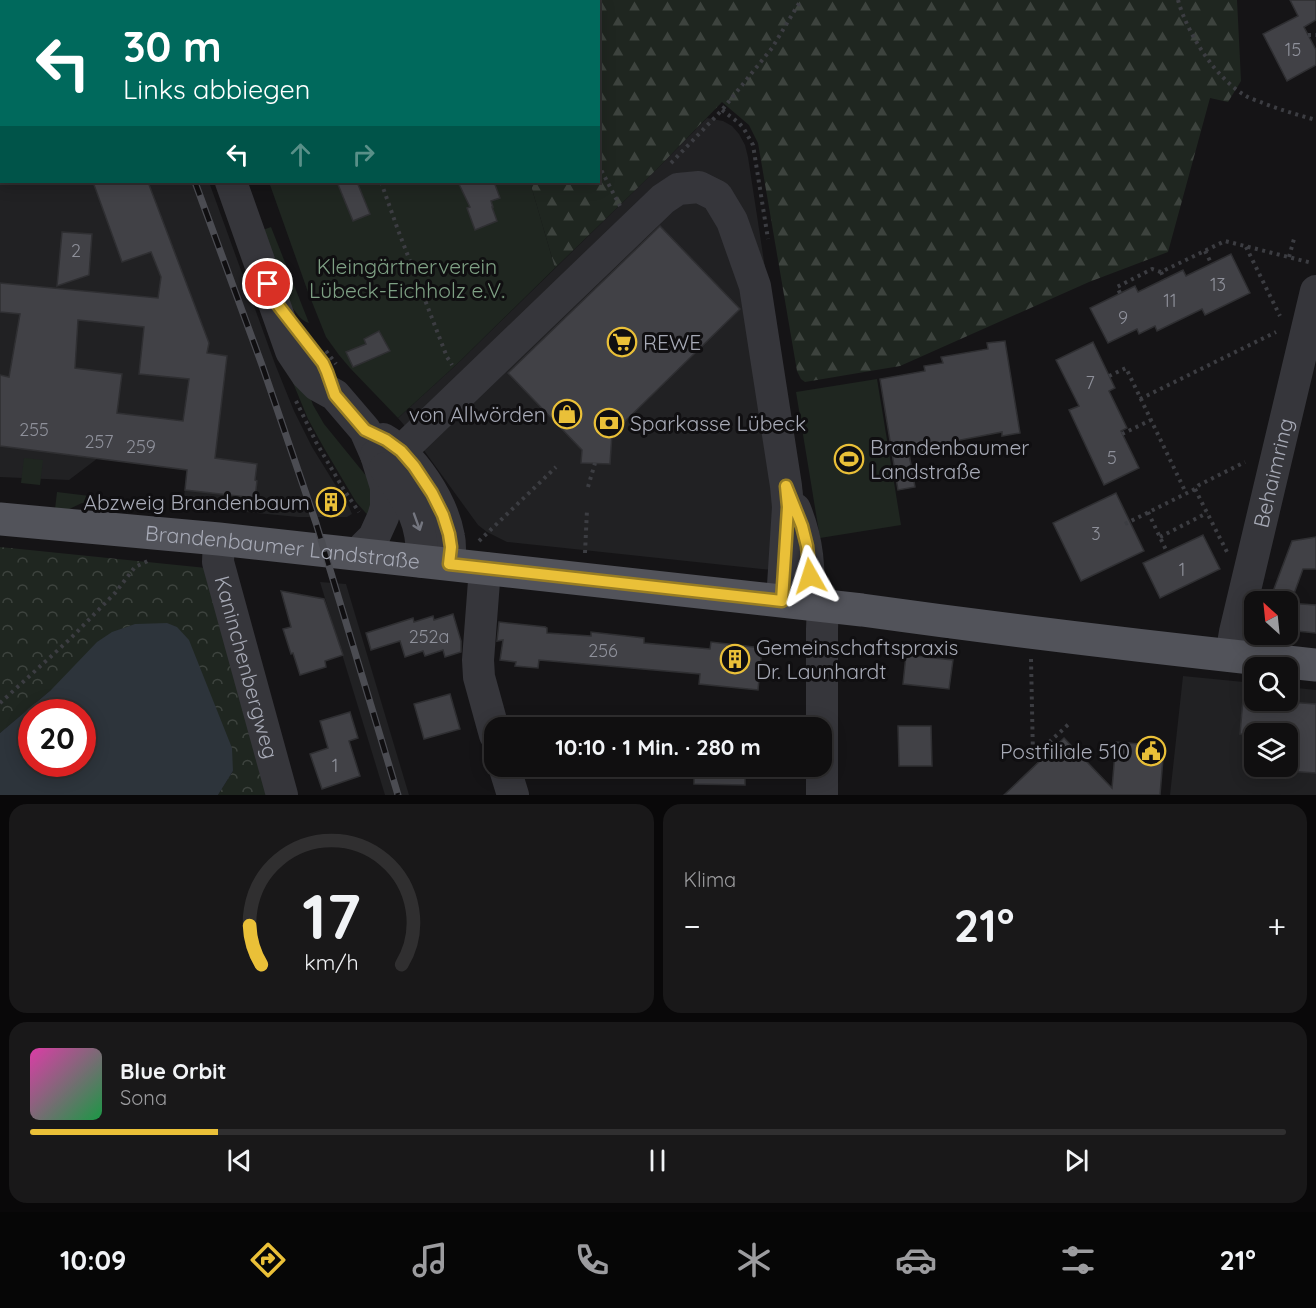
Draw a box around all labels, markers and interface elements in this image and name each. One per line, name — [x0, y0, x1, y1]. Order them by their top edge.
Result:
text: 30 m — [123, 20, 222, 73]
icon: left — [24, 24, 102, 102]
house number: 15 — [1285, 38, 1301, 61]
text: Links abbiegen — [123, 72, 310, 106]
icon: left — [221, 138, 254, 171]
icon: ahead — [284, 138, 317, 171]
icon: right — [347, 138, 380, 171]
house number: 2 — [71, 239, 81, 262]
park label: Kleingärtnerverein Lübeck-Eichholz e.V. — [309, 253, 505, 303]
pin — [242, 258, 293, 309]
icon: arrive — [251, 267, 284, 300]
house number: 13 — [1210, 273, 1226, 296]
house number: 11 — [1163, 289, 1177, 312]
house number: 9 — [1118, 306, 1128, 329]
supermarket icon: REWE — [606, 326, 638, 358]
place label: REWE — [643, 329, 701, 355]
house number: 7 — [1085, 371, 1095, 394]
shop icon: von Allwörden — [551, 398, 583, 430]
place label: von Allwörden — [409, 401, 546, 427]
bank icon: Sparkasse Lübeck — [593, 407, 625, 439]
place label: Sparkasse Lübeck — [630, 410, 806, 436]
street label: Behaimring — [1247, 415, 1298, 530]
house number: 255 — [19, 418, 49, 441]
house number: 257 — [84, 430, 114, 453]
place label: Brandenbaumer Landstraße — [870, 434, 1029, 484]
house number: 259 — [126, 435, 156, 458]
sports icon: Brandenbaumer Landstraße — [833, 443, 865, 475]
house number: 5 — [1107, 446, 1117, 469]
building icon: Abzweig Brandenbaum — [315, 486, 347, 518]
place label: Abzweig Brandenbaum — [83, 489, 310, 515]
one-way arrow — [413, 512, 424, 531]
street label: Brandenbaumer Landstraße — [144, 519, 421, 574]
house number: 3 — [1091, 522, 1101, 545]
position arrow — [778, 544, 842, 608]
house number: 1 — [1179, 558, 1185, 581]
street label: Kaninchenbergweg — [209, 573, 284, 762]
north arrow — [1244, 591, 1298, 645]
map controls — [1244, 591, 1298, 777]
house number: 252a — [409, 625, 449, 648]
place label: Gemeinschaftspraxis Dr. Launhardt — [756, 634, 958, 684]
house number: 256 — [588, 639, 618, 662]
building icon: Gemeinschaftspraxis Dr. Launhardt — [719, 643, 751, 675]
button: search — [1244, 657, 1298, 711]
speed limit sign: 20 — [18, 699, 96, 777]
button: layers — [1244, 723, 1298, 777]
text: 10:10 · 1 Min. · 280 m — [555, 733, 761, 761]
public building icon: Postfiliale 510 — [1135, 735, 1167, 767]
place label: Postfiliale 510 — [1000, 738, 1130, 764]
house number: 1 — [332, 754, 338, 777]
text: Klima — [684, 867, 736, 892]
text: 17 — [302, 877, 361, 955]
text: 21° — [954, 897, 1014, 953]
text: − — [684, 905, 701, 946]
text: + — [1267, 905, 1286, 946]
text: km/h — [304, 950, 358, 976]
text: Blue Orbit — [120, 1057, 226, 1085]
text: Sona — [120, 1085, 167, 1110]
icon: previous — [223, 1144, 256, 1177]
icon: pause — [641, 1144, 674, 1177]
icon: next — [1060, 1144, 1093, 1177]
icon: directions — [247, 1239, 289, 1281]
icon: music — [409, 1239, 451, 1281]
icon: phone — [571, 1239, 613, 1281]
icon: climate — [733, 1239, 775, 1281]
icon: car — [895, 1239, 937, 1281]
icon: filters — [1057, 1239, 1099, 1281]
text: 10:09 — [60, 1243, 126, 1277]
text: 21° — [1219, 1243, 1256, 1277]

